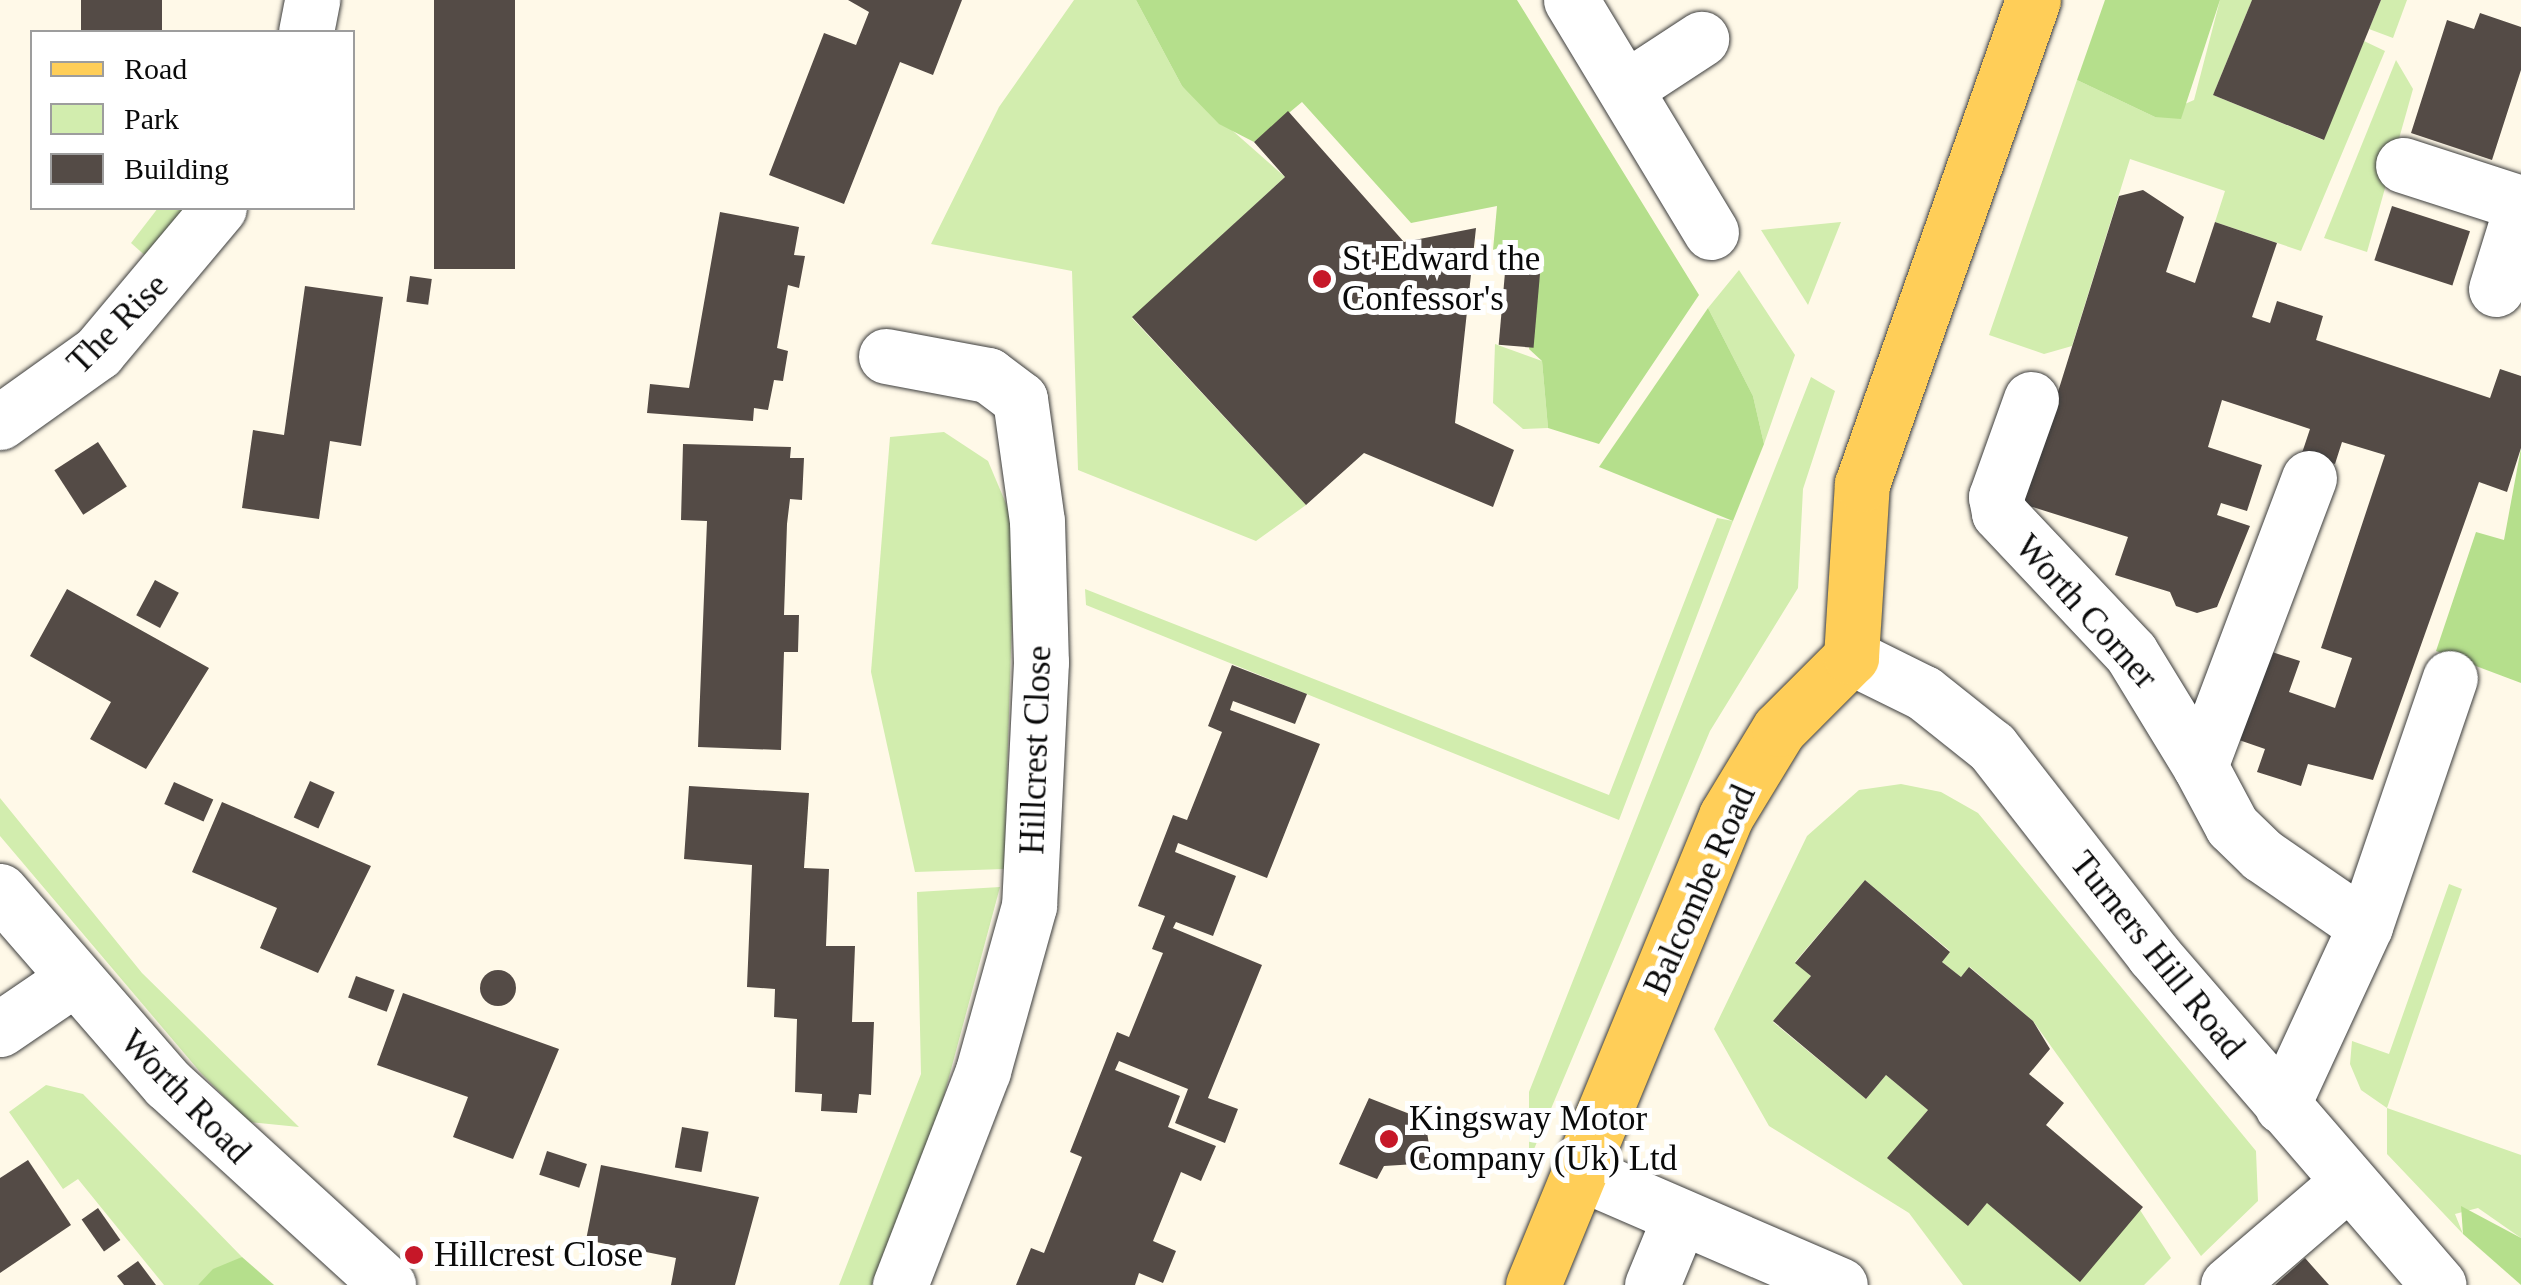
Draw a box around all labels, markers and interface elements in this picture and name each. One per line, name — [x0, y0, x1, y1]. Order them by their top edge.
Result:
legend — [30, 30, 355, 210]
text: Road — [124, 52, 187, 85]
text: Park — [124, 102, 179, 135]
text: Building — [124, 152, 229, 185]
place label: St Edward the Confessor's — [1342, 238, 1540, 320]
street label: The Rise — [59, 265, 177, 383]
marker: St Edward the Confessor's — [1311, 268, 1333, 290]
street label: Worth Corner — [2006, 526, 2166, 698]
street label: Hillcrest Close — [1011, 645, 1061, 855]
street label: Balcombe Road — [1635, 779, 1765, 1001]
street label: Turners Hill Road — [2061, 843, 2253, 1067]
street label: Worth Road — [111, 1022, 259, 1172]
place label: Kingsway Motor Company (Uk) Ltd — [1409, 1098, 1677, 1180]
marker: Kingsway Motor Company (Uk) Ltd — [1378, 1128, 1400, 1150]
place label: Hillcrest Close — [434, 1234, 643, 1276]
marker: Hillcrest Close — [403, 1244, 425, 1266]

